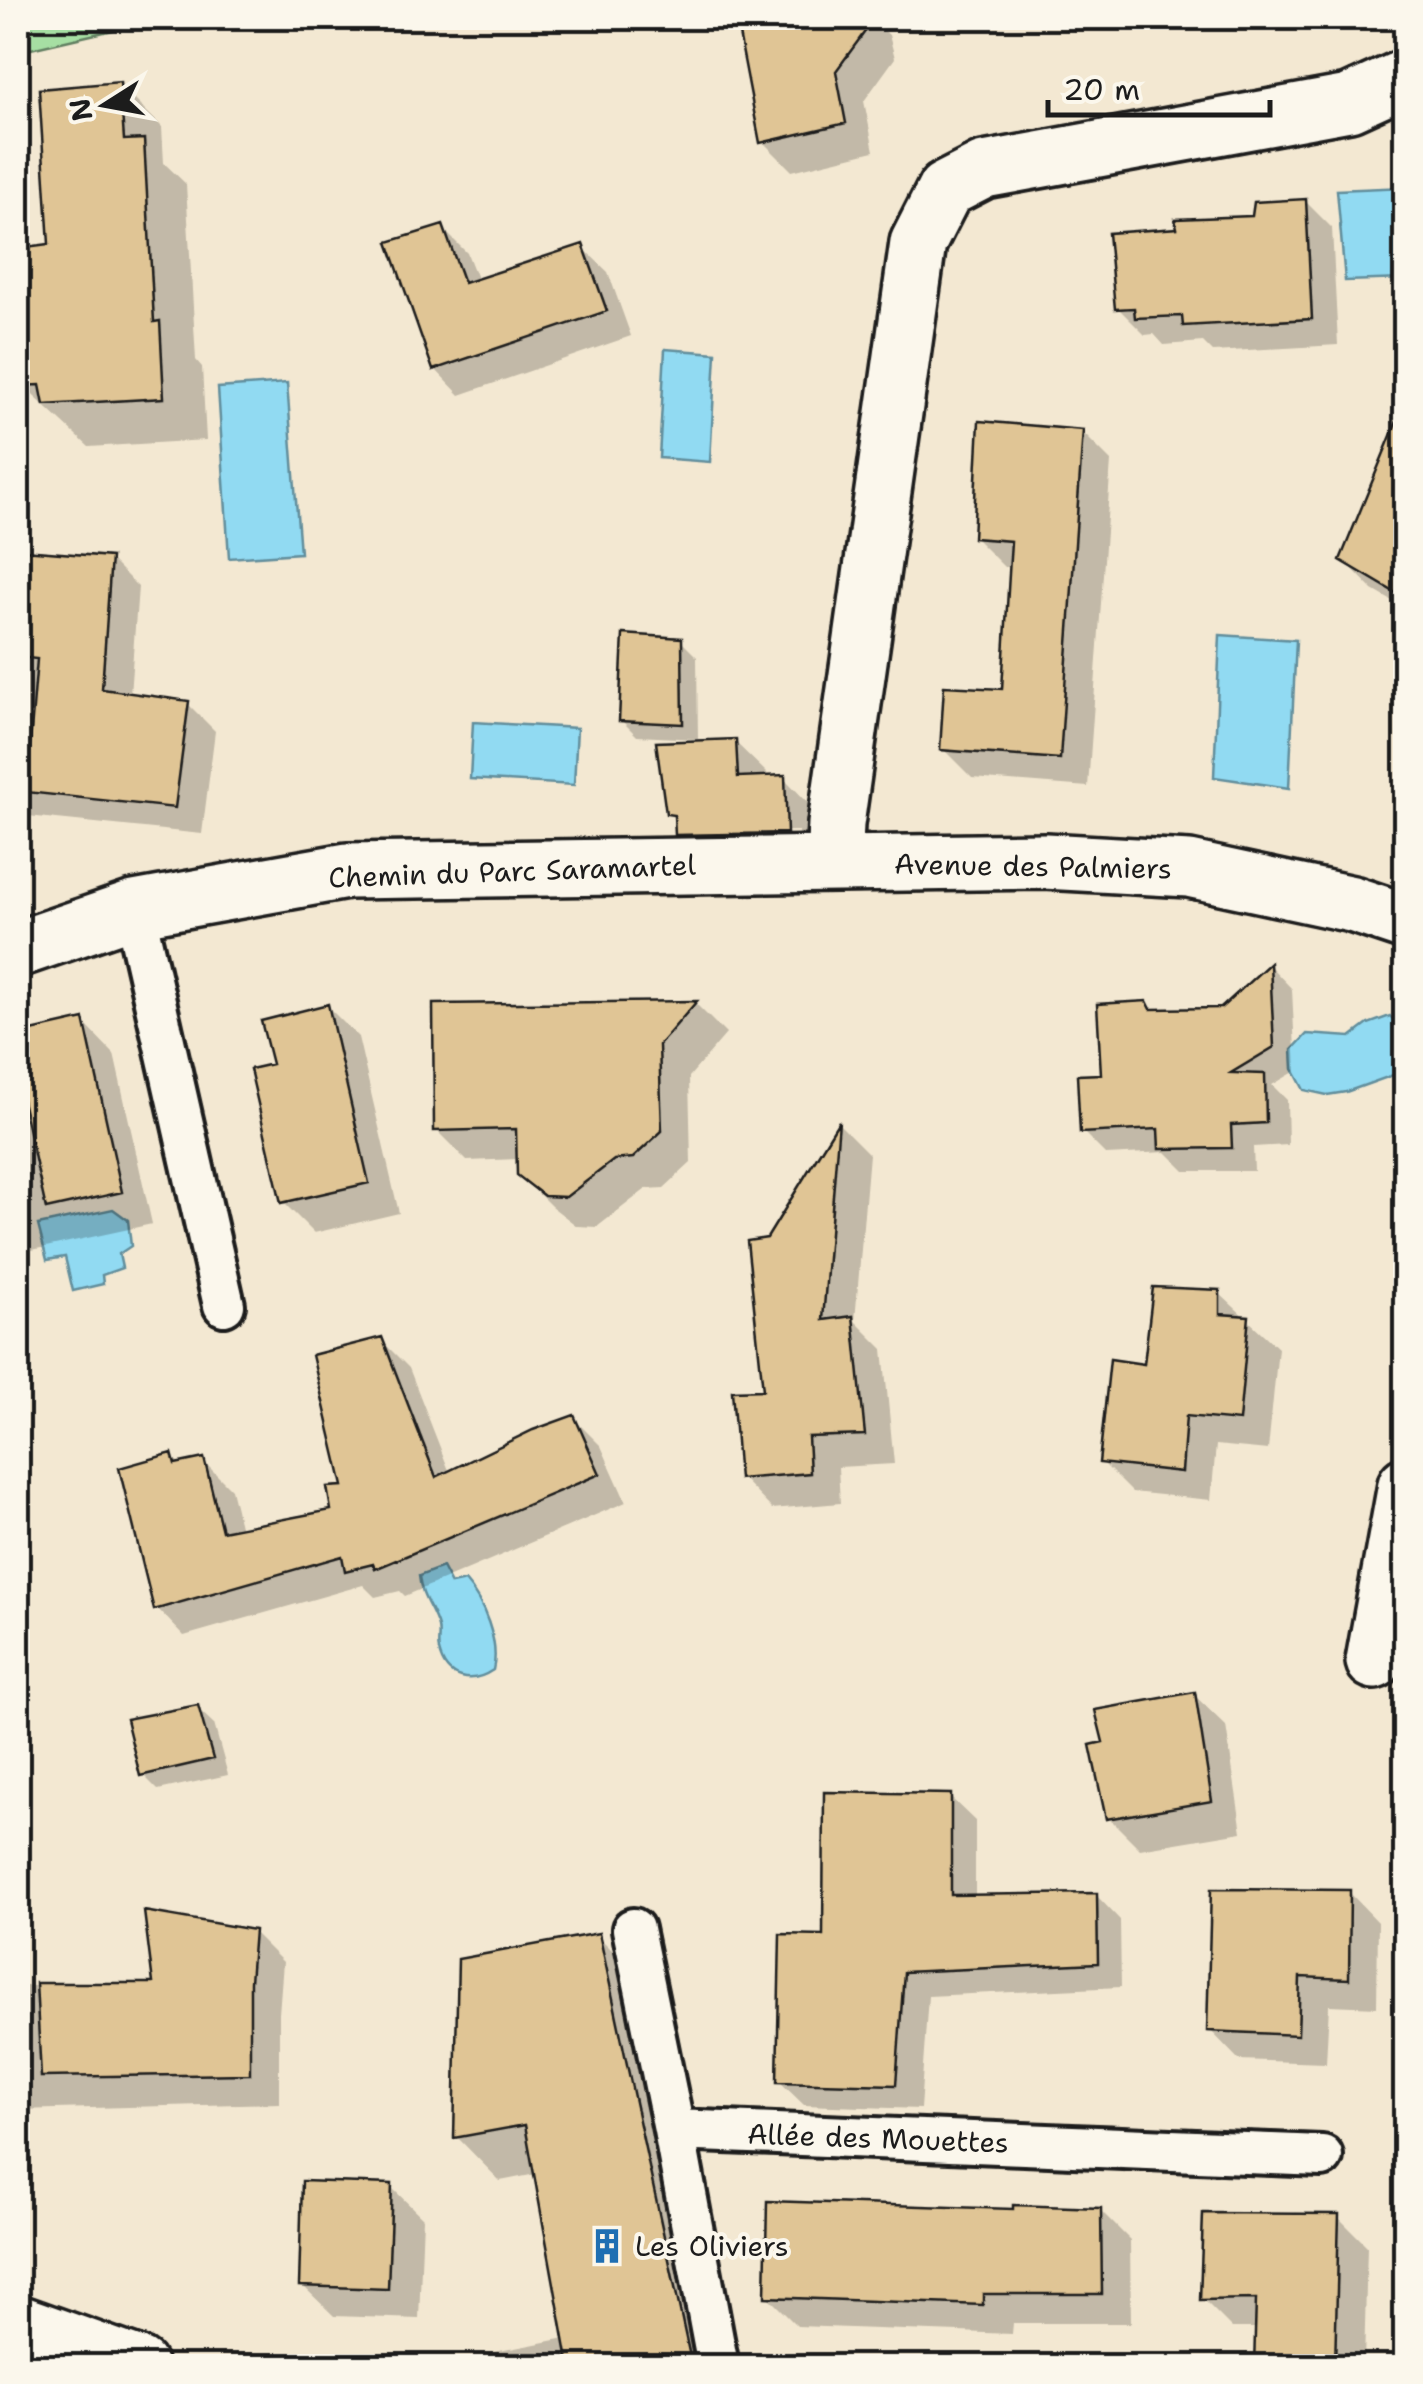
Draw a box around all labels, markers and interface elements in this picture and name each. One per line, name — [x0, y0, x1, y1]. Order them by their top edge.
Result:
north arrow — [55, 55, 155, 155]
scale bar — [1048, 55, 1270, 117]
text: 20 m — [1063, 69, 1140, 110]
text: N — [60, 95, 101, 124]
street label: Avenue des Palmiers — [894, 845, 1172, 887]
street label: Chemin du Parc Saramartel — [328, 846, 697, 896]
street label: Allée des Mouettes — [747, 2114, 1009, 2162]
building icon: Les Oliviers — [588, 2227, 626, 2265]
place label: Les Oliviers — [635, 2227, 789, 2265]

